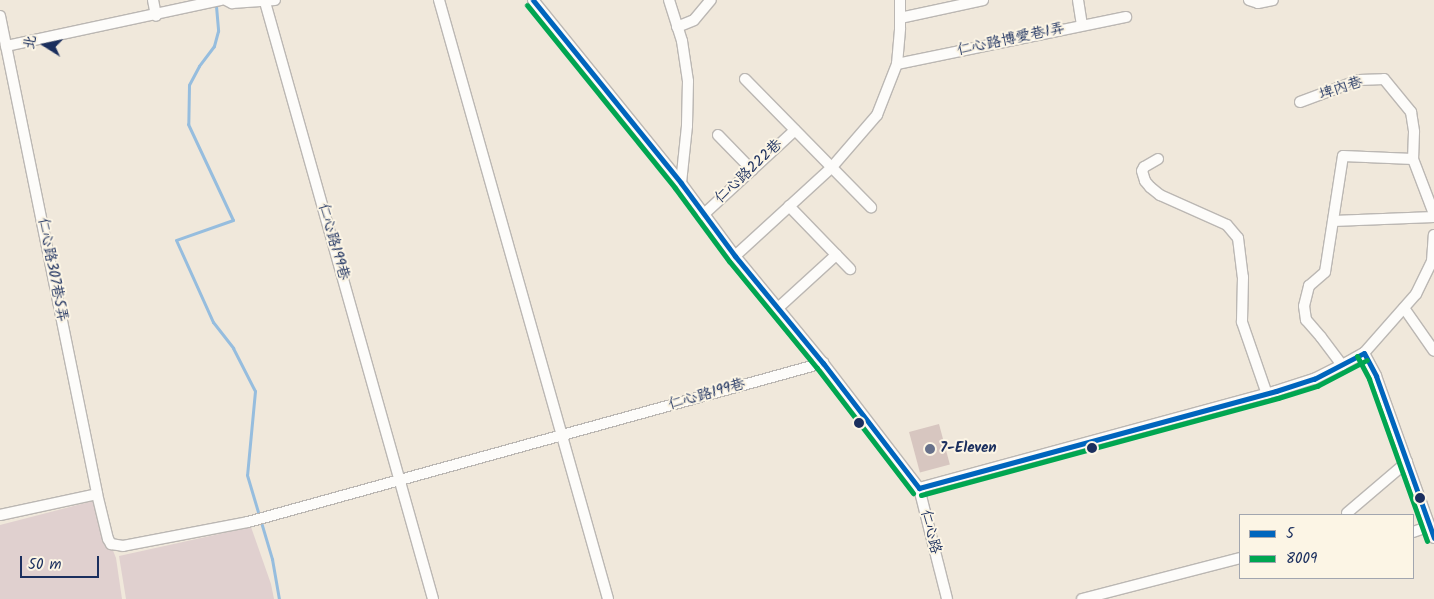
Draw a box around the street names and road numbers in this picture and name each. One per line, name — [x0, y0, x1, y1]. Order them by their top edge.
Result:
street label: 仁心路博愛巷1弄 — [955, 20, 1067, 60]
street label: 埤內巷 — [1317, 73, 1365, 105]
street label: 仁心路222巷 — [711, 136, 787, 208]
street label: 仁心路199巷 — [313, 201, 353, 283]
street label: 仁心路307巷5弄 — [33, 216, 71, 324]
street label: 仁心路199巷 — [666, 375, 748, 415]
street label: 仁心路 — [916, 508, 944, 556]

